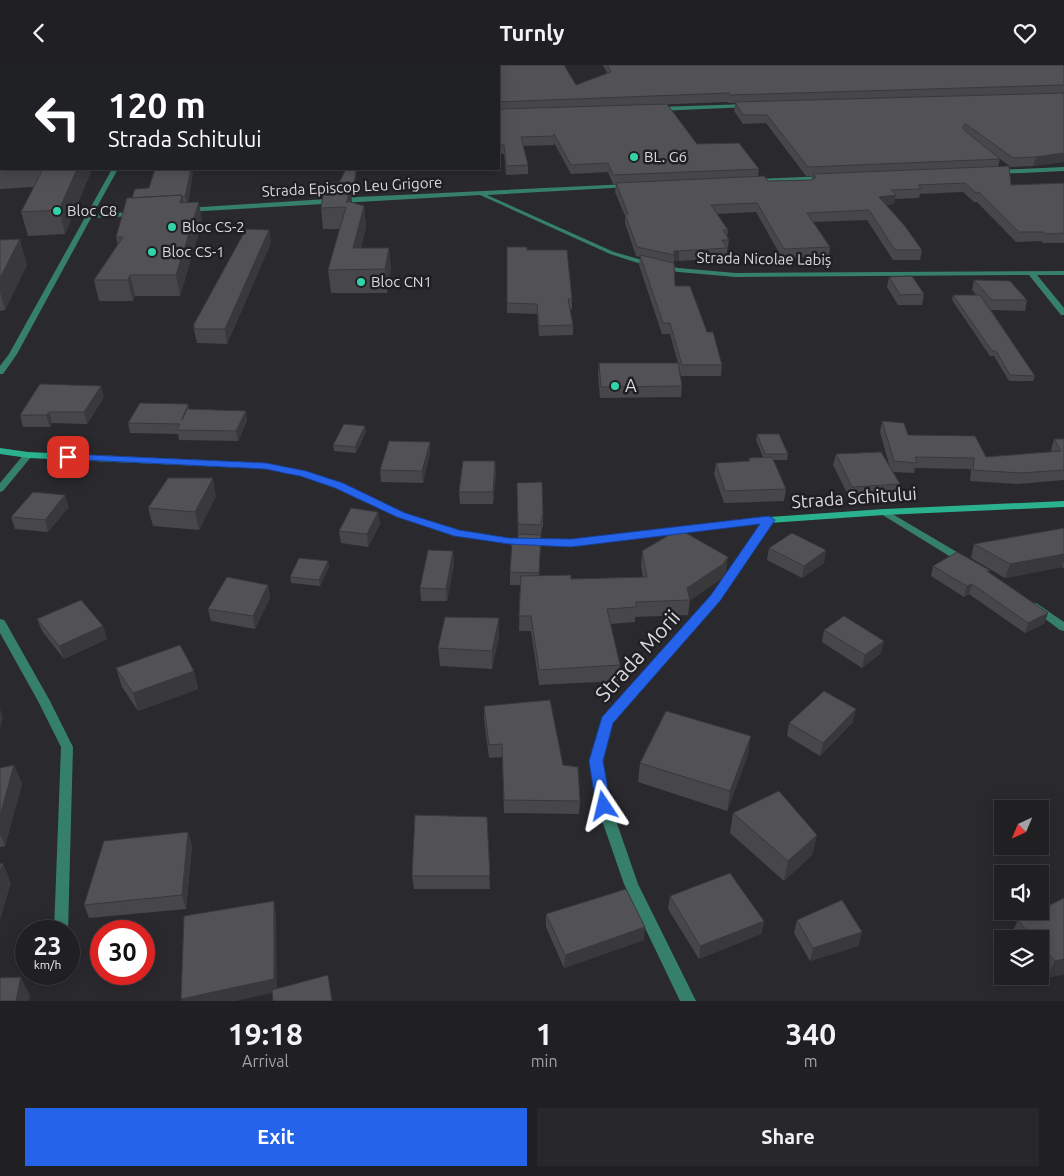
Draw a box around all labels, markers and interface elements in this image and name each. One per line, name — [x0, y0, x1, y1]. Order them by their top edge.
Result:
icon: back — [25, 19, 53, 47]
icon: heart — [1011, 19, 1039, 47]
text: Turnly — [500, 20, 564, 45]
icon: left — [25, 85, 90, 150]
text: 120 m — [108, 85, 206, 125]
text: Strada Schitului — [108, 126, 262, 151]
place label: BL. G6 — [644, 148, 687, 165]
marker: BL. G6 — [628, 151, 640, 163]
street label: Strada Episcop Leu Grigore — [261, 173, 443, 200]
place label: Bloc C8 — [67, 202, 117, 219]
marker: Bloc C8 — [51, 205, 63, 217]
place label: Bloc CS-2 — [182, 218, 245, 235]
marker: Bloc CS-2 — [166, 221, 178, 233]
place label: Bloc CS-1 — [162, 243, 225, 260]
marker: Bloc CS-1 — [146, 246, 158, 258]
street label: Strada Nicolae Labiș — [696, 249, 832, 268]
place label: Bloc CN1 — [371, 273, 432, 290]
marker: Bloc CN1 — [355, 276, 367, 288]
place label: A — [625, 375, 637, 395]
marker: A — [609, 380, 621, 392]
pin — [47, 436, 89, 478]
icon: arrive — [54, 443, 82, 471]
street label: Strada Schitului — [791, 483, 917, 511]
street label: Strada Morii — [590, 605, 685, 706]
position arrow — [577, 779, 629, 831]
north arrow — [994, 800, 1049, 855]
map controls — [994, 800, 1049, 985]
button: sound — [994, 865, 1049, 920]
speed limit sign: 30 — [90, 920, 155, 985]
button: layers — [994, 930, 1049, 985]
text: 23 — [33, 932, 62, 960]
text: km/h — [34, 958, 61, 971]
text: 19:18 — [228, 1017, 303, 1051]
text: 1 — [536, 1017, 553, 1051]
text: 340 — [785, 1017, 836, 1051]
text: Arrival — [242, 1052, 289, 1070]
text: min — [531, 1052, 558, 1070]
text: m — [804, 1052, 818, 1070]
button: Exit — [25, 1108, 527, 1166]
button: Share — [537, 1108, 1039, 1166]

